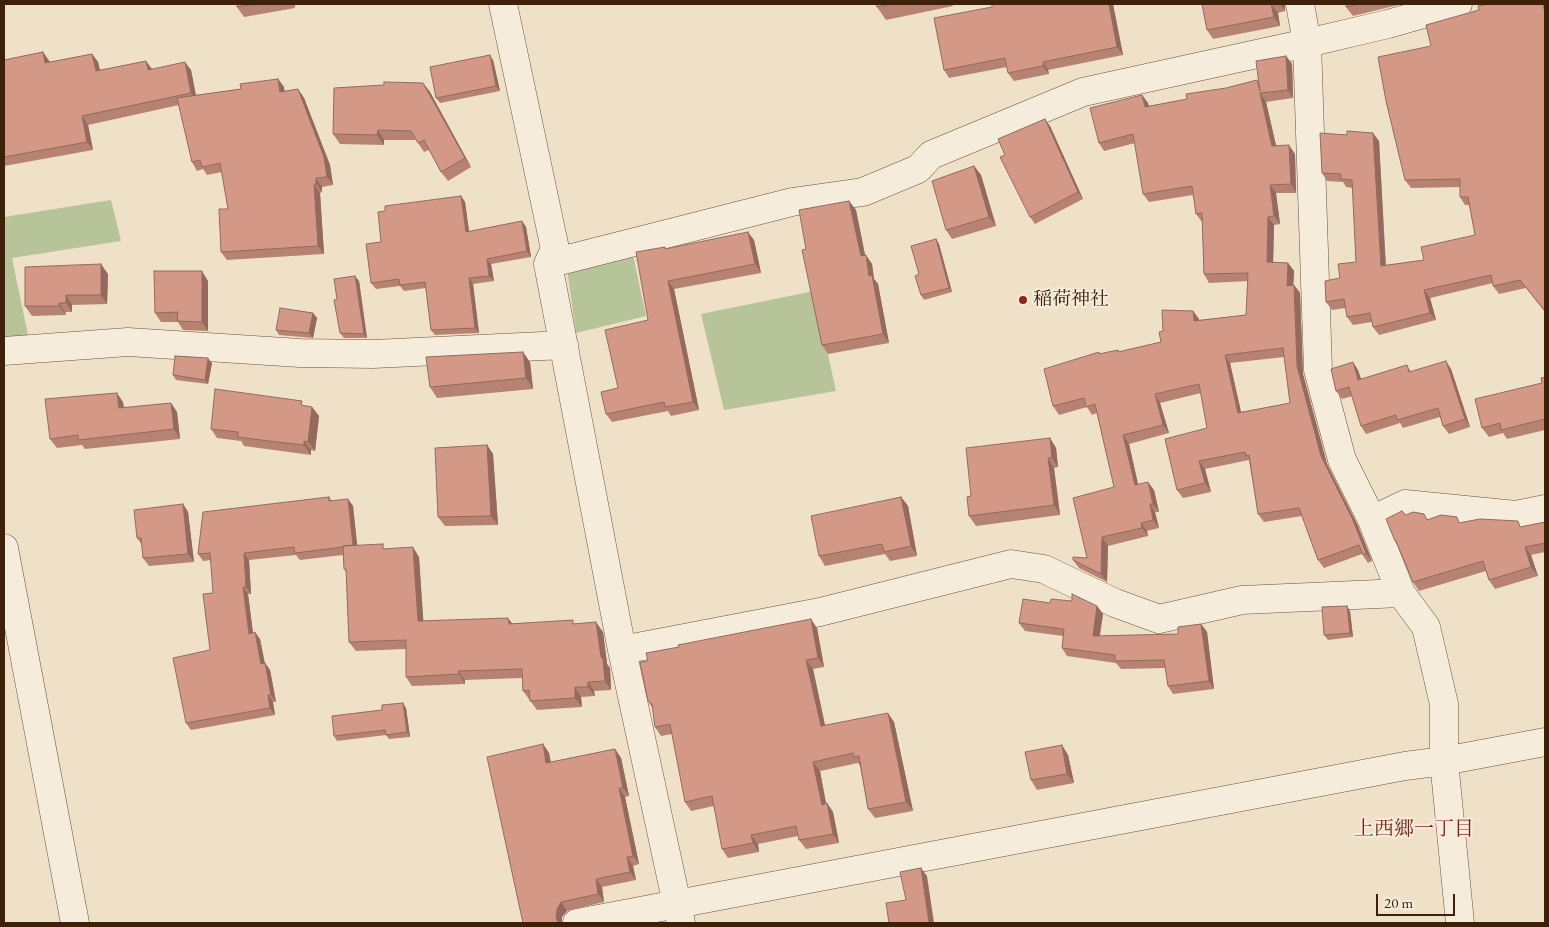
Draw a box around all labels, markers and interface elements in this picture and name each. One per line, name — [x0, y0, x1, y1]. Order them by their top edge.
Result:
place label: 稲荷神社 — [1033, 289, 1109, 311]
marker: 稲荷神社 — [1017, 294, 1029, 306]
district label: 上西郷一丁目 — [1354, 818, 1474, 842]
scale bar — [1379, 884, 1458, 916]
text: 20 m — [1384, 893, 1413, 912]

